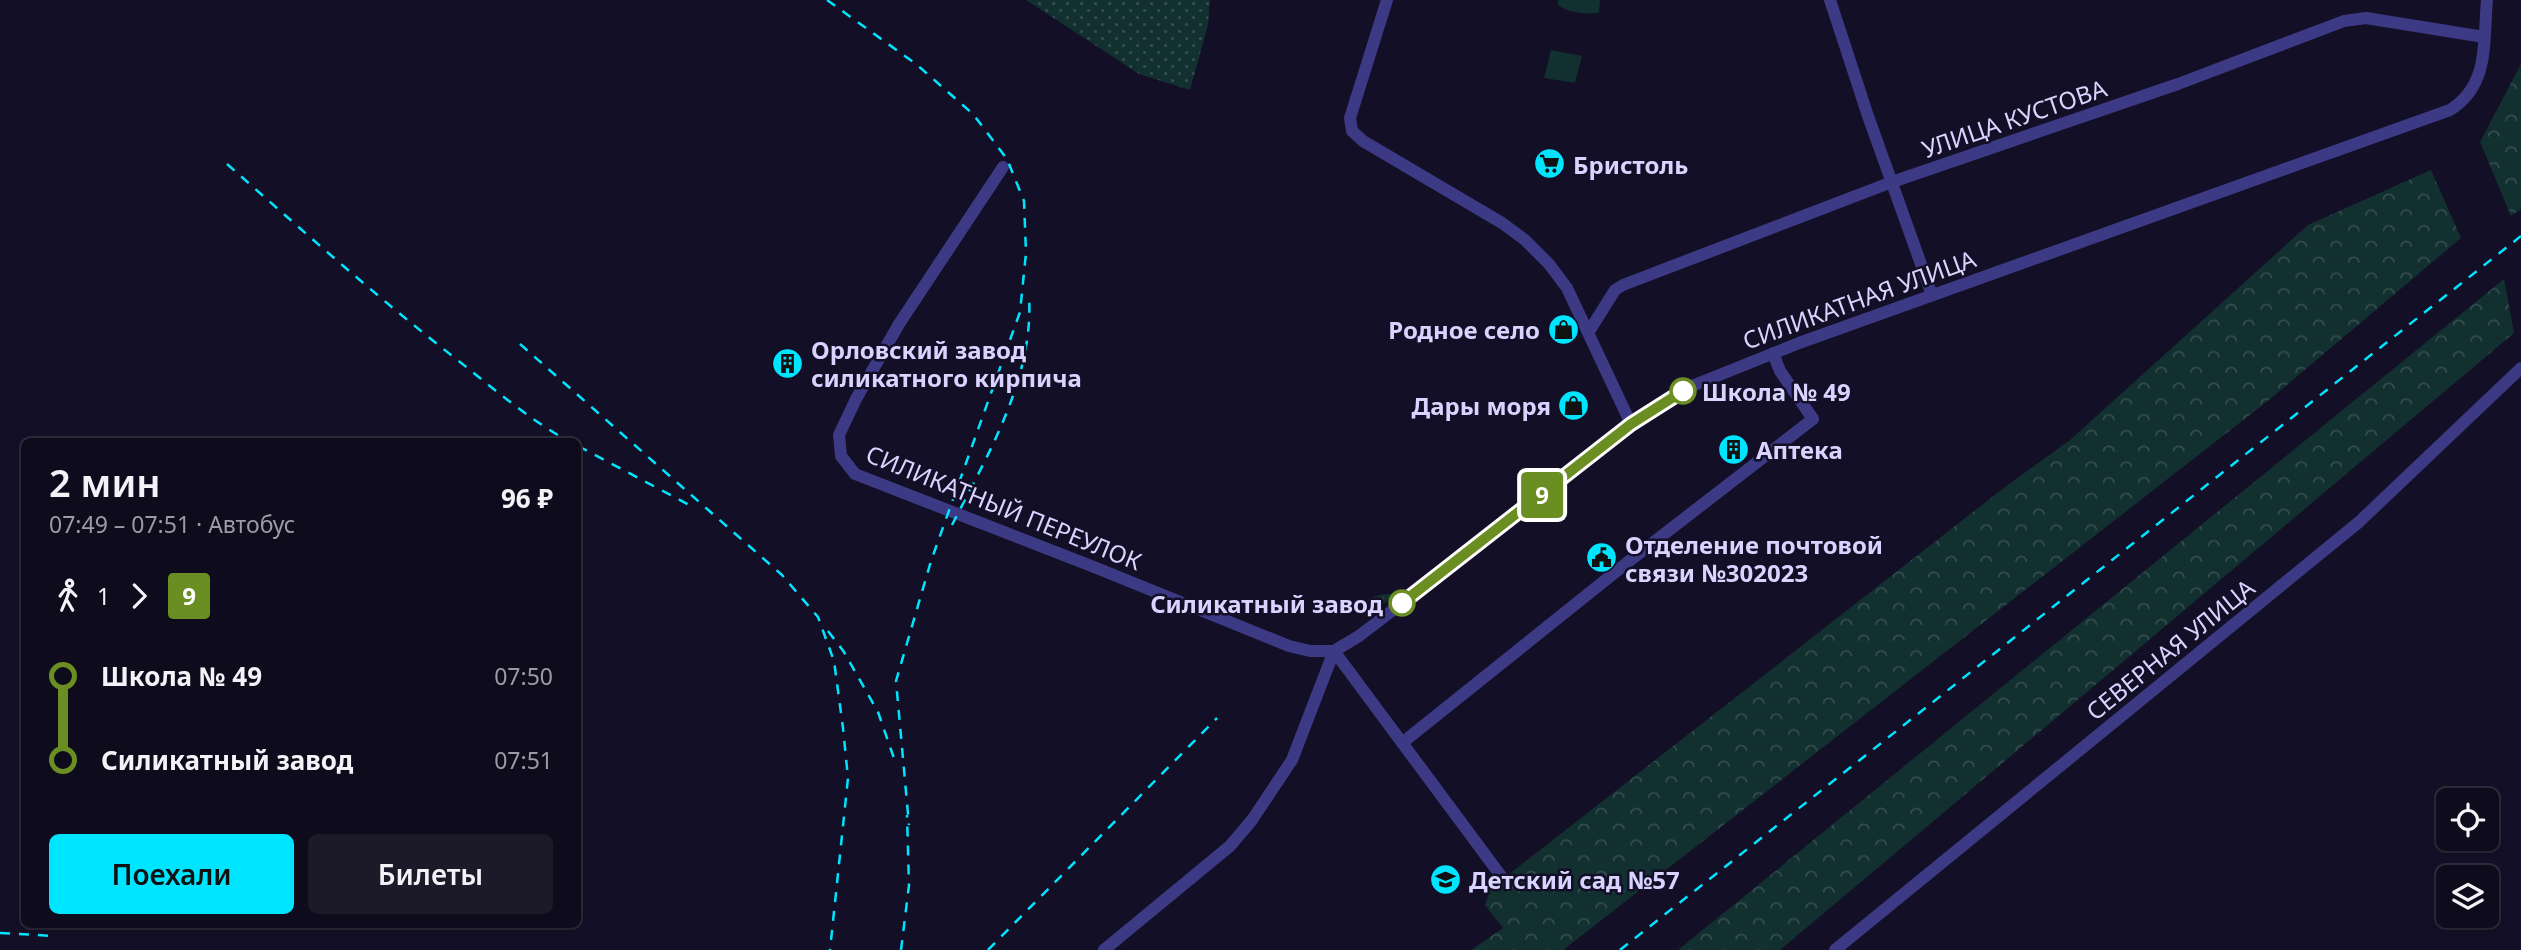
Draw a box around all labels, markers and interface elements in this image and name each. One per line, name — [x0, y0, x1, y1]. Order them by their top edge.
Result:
street label: УЛИЦА КУСТОВА — [1917, 71, 2111, 165]
supermarket icon: Бристоль — [1533, 147, 1567, 181]
place label: Бристоль — [1573, 148, 1689, 181]
street label: СИЛИКАТНАЯ УЛИЦА — [1738, 241, 1981, 357]
shop icon: Родное село — [1546, 312, 1580, 346]
place label: Родное село — [1388, 313, 1540, 346]
place label: Орловский завод силикатного кирпича — [811, 333, 1082, 394]
building icon: Орловский завод силикатного кирпича — [771, 346, 805, 380]
place label: Школа № 49 — [1702, 375, 1851, 408]
marker: Школа № 49 — [1670, 378, 1696, 404]
shop icon: Дары моря — [1557, 388, 1591, 422]
place label: Дары моря — [1412, 389, 1551, 422]
building icon: Аптека — [1716, 432, 1750, 466]
place label: Аптека — [1756, 433, 1843, 466]
street label: СИЛИКАТНЫЙ ПЕРЕУЛОК — [861, 437, 1147, 577]
text: 2 мин — [49, 456, 161, 508]
line badge: 9 — [1519, 472, 1565, 518]
text: 9 — [1535, 478, 1549, 511]
text: 96 ₽ — [501, 480, 553, 516]
text: 07:49 – 07:51 · Автобус — [49, 508, 295, 540]
place label: Отделение почтовой связи №302023 — [1625, 528, 1883, 589]
public building icon: Отделение почтовой связи №302023 — [1585, 541, 1619, 575]
street label: СЕВЕРНАЯ УЛИЦА — [2079, 570, 2262, 727]
icon: walk — [49, 577, 87, 615]
icon: forward — [120, 577, 158, 615]
text: 9 — [182, 579, 196, 612]
text: 1 — [97, 580, 110, 612]
place label: Силикатный завод — [1150, 587, 1384, 620]
marker: Силикатный завод — [1389, 590, 1415, 616]
text: Школа № 49 — [101, 658, 262, 694]
text: 07:50 — [494, 660, 553, 692]
text: Силикатный завод — [101, 742, 353, 778]
text: 07:51 — [494, 744, 553, 776]
map controls — [2436, 788, 2499, 928]
button: locate — [2436, 788, 2499, 851]
button: Поехали — [49, 834, 294, 914]
button: Билеты — [308, 834, 553, 914]
school or university icon: Детский сад №57 — [1429, 862, 1463, 896]
place label: Детский сад №57 — [1469, 863, 1680, 896]
button: layers — [2436, 865, 2499, 928]

